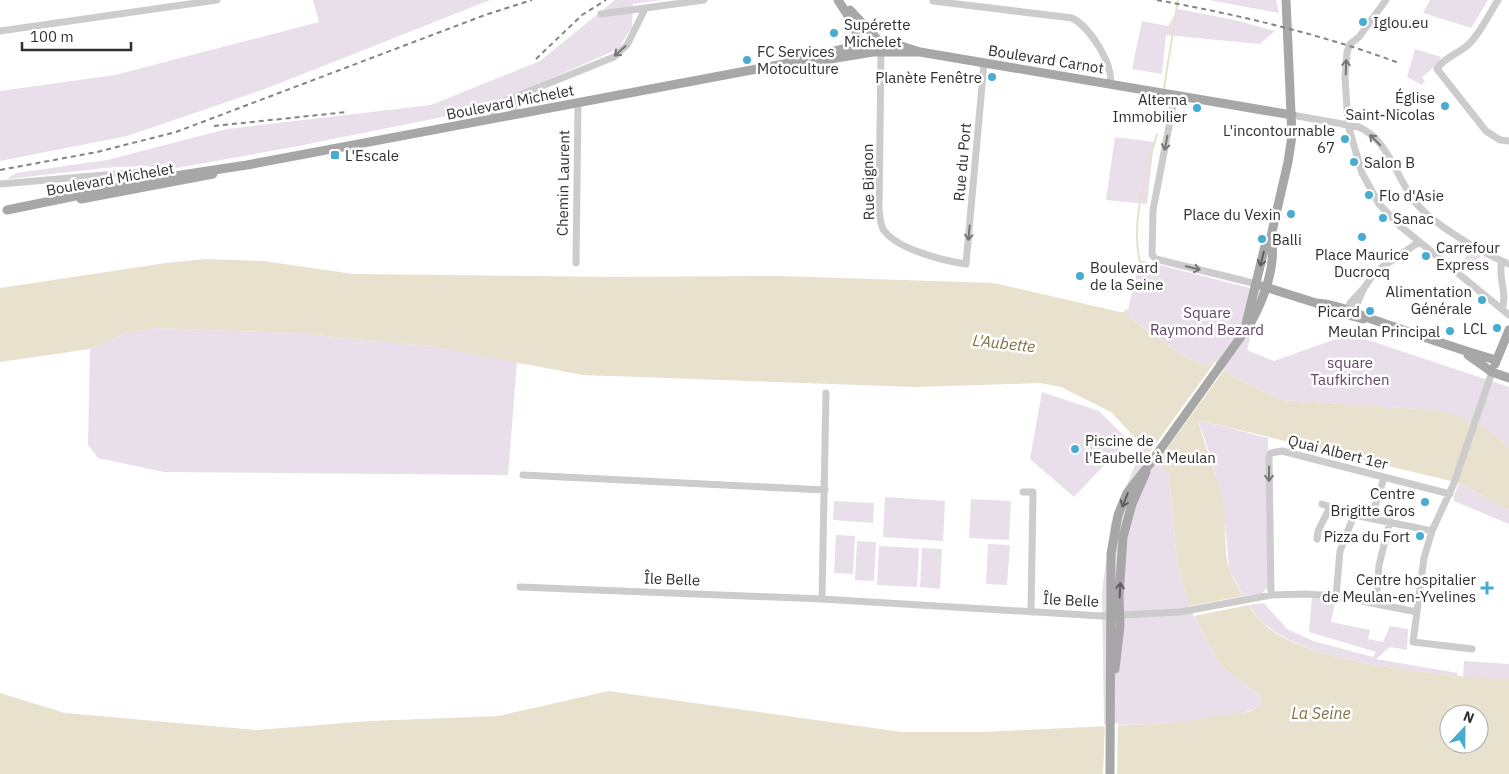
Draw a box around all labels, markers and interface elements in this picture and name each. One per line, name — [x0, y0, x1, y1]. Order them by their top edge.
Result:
place label: Iglou.eu — [1373, 13, 1429, 32]
place label: Supérette Michelet — [844, 15, 910, 51]
marker: Iglou.eu — [1357, 16, 1369, 28]
scale bar — [22, 20, 131, 52]
text: 100 m — [30, 27, 74, 46]
marker: Supérette Michelet — [828, 27, 840, 39]
street label: Boulevard Carnot — [987, 40, 1105, 78]
place label: FC Services Motoculture — [757, 42, 839, 78]
one-way arrow — [614, 45, 627, 57]
marker: FC Services Motoculture — [741, 54, 753, 66]
one-way arrow — [1341, 59, 1350, 75]
place label: Planète Fenêtre — [875, 68, 982, 87]
marker: Planète Fenêtre — [986, 71, 998, 83]
street label: Boulevard Michelet — [445, 80, 575, 124]
place label: Église Saint-Nicolas — [1345, 88, 1435, 124]
place label: Alterna Immobilier — [1112, 90, 1187, 126]
marker: Église Saint-Nicolas — [1439, 100, 1451, 112]
marker: Alterna Immobilier — [1191, 102, 1203, 114]
place label: L'incontournable 67 — [1223, 121, 1335, 157]
street label: Rue du Port — [949, 122, 975, 202]
street label: Chemin Laurent — [553, 130, 573, 236]
marker: L'incontournable 67 — [1339, 133, 1351, 145]
one-way arrow — [1161, 134, 1171, 150]
one-way arrow — [1369, 134, 1381, 146]
street label: Rue Bignon — [858, 143, 878, 221]
place label: L'Escale — [345, 146, 399, 165]
marker: L'Escale — [329, 149, 341, 161]
place label: Salon B — [1364, 153, 1415, 172]
marker: Salon B — [1348, 156, 1360, 168]
street label: Boulevard Michelet — [45, 158, 175, 200]
place label: Flo d'Asie — [1379, 186, 1444, 205]
marker: Flo d'Asie — [1363, 189, 1375, 201]
place label: Place du Vexin — [1183, 205, 1281, 224]
marker: Place du Vexin — [1285, 208, 1297, 220]
place label: Sanac — [1393, 209, 1434, 228]
marker: Sanac — [1377, 212, 1389, 224]
one-way arrow — [964, 225, 974, 241]
place label: Balli — [1272, 230, 1302, 249]
marker: Place Maurice Ducrocq — [1356, 231, 1368, 243]
marker: Balli — [1256, 233, 1268, 245]
place label: Carrefour Express — [1436, 238, 1500, 274]
place label: Place Maurice Ducrocq — [1315, 245, 1409, 281]
marker: Carrefour Express — [1420, 250, 1432, 262]
one-way arrow — [1257, 251, 1266, 267]
place label: Boulevard de la Seine — [1090, 258, 1164, 294]
one-way arrow — [1185, 264, 1201, 273]
marker: Boulevard de la Seine — [1074, 270, 1086, 282]
place label: Alimentation Générale — [1385, 282, 1472, 318]
marker: Alimentation Générale — [1476, 294, 1488, 306]
place label: Picard — [1317, 302, 1360, 321]
park label: Square Raymond Bezard — [1150, 303, 1264, 339]
marker: Picard — [1364, 305, 1376, 317]
place label: LCL — [1463, 319, 1487, 338]
place label: Meulan Principal — [1328, 322, 1440, 341]
marker: LCL — [1491, 322, 1503, 334]
marker: Meulan Principal — [1444, 325, 1456, 337]
water label: L'Aubette — [972, 330, 1036, 356]
park label: square Taufkirchen — [1311, 353, 1389, 389]
street label: Quai Albert 1er — [1286, 430, 1390, 474]
place label: Piscine de l'Eaubelle à Meulan — [1085, 431, 1216, 467]
marker: Piscine de l'Eaubelle à Meulan — [1069, 443, 1081, 455]
one-way arrow — [1264, 466, 1274, 482]
place label: Centre Brigitte Gros — [1331, 484, 1415, 520]
one-way arrow — [1119, 493, 1128, 508]
marker: Centre Brigitte Gros — [1419, 496, 1431, 508]
place label: Pizza du Fort — [1324, 527, 1410, 546]
marker: Pizza du Fort — [1414, 530, 1426, 542]
street label: Île Belle — [644, 569, 700, 589]
place label: Centre hospitalier de Meulan-en-Yvelines — [1322, 570, 1476, 606]
marker: Centre hospitalier de Meulan-en-Yvelines — [1480, 581, 1494, 595]
one-way arrow — [1115, 582, 1124, 598]
street label: Île Belle — [1042, 589, 1100, 611]
water label: La Seine — [1291, 703, 1351, 723]
north arrow — [1439, 704, 1489, 754]
text: N — [1461, 707, 1477, 727]

